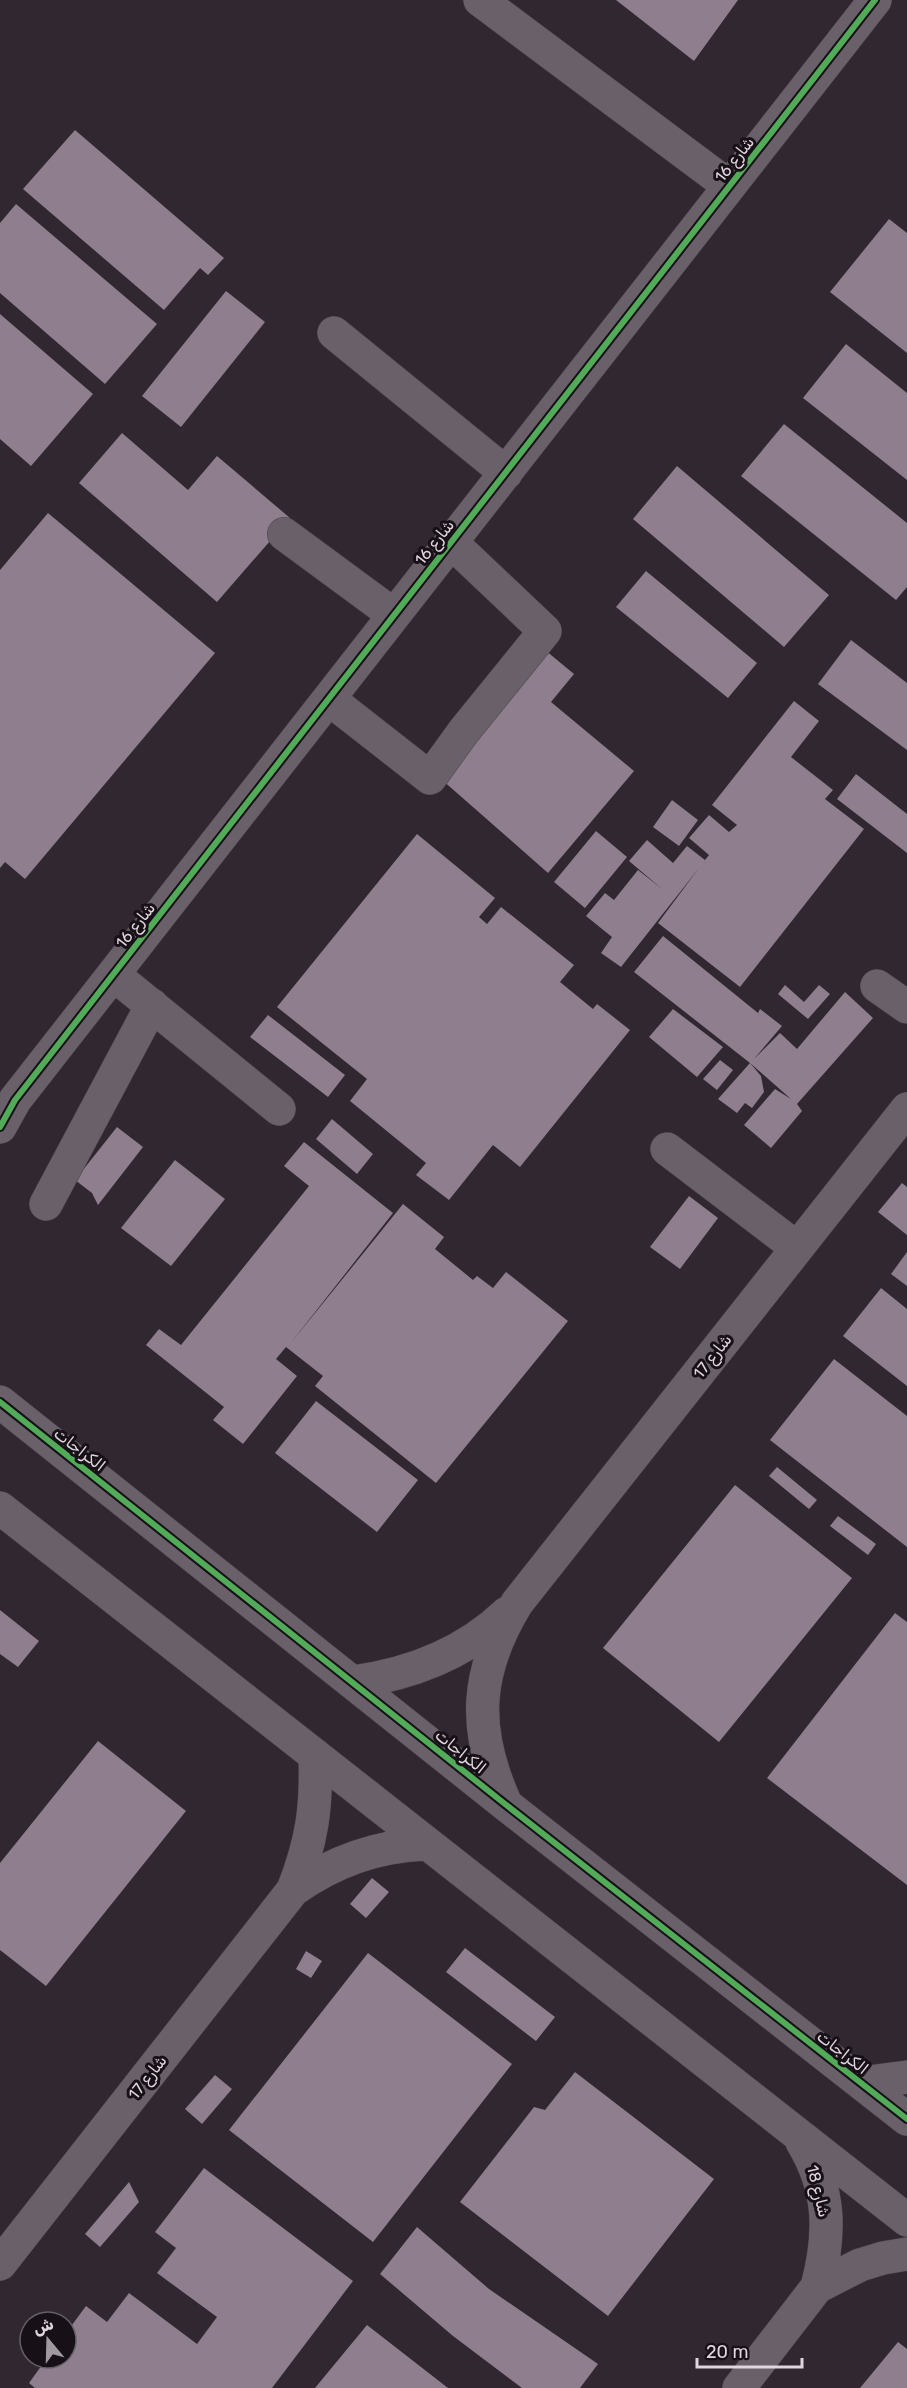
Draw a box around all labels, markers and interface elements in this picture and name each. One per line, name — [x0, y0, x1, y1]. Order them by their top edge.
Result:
street label: شارع 16 — [711, 133, 760, 187]
street label: شارع 16 — [411, 516, 460, 570]
street label: شارع 16 — [112, 899, 161, 953]
street label: شارع 17 — [689, 1330, 737, 1383]
street label: الكراجات — [50, 1424, 109, 1476]
street label: الكراجات — [431, 1725, 490, 1778]
street label: الكراجات — [813, 2027, 872, 2079]
street label: شارع 17 — [124, 2051, 172, 2104]
street label: شارع 18 — [801, 2163, 834, 2220]
north arrow — [18, 2310, 78, 2370]
text: ش — [31, 2314, 56, 2339]
scale bar — [697, 2331, 802, 2369]
text: 20 m — [706, 2341, 748, 2363]

